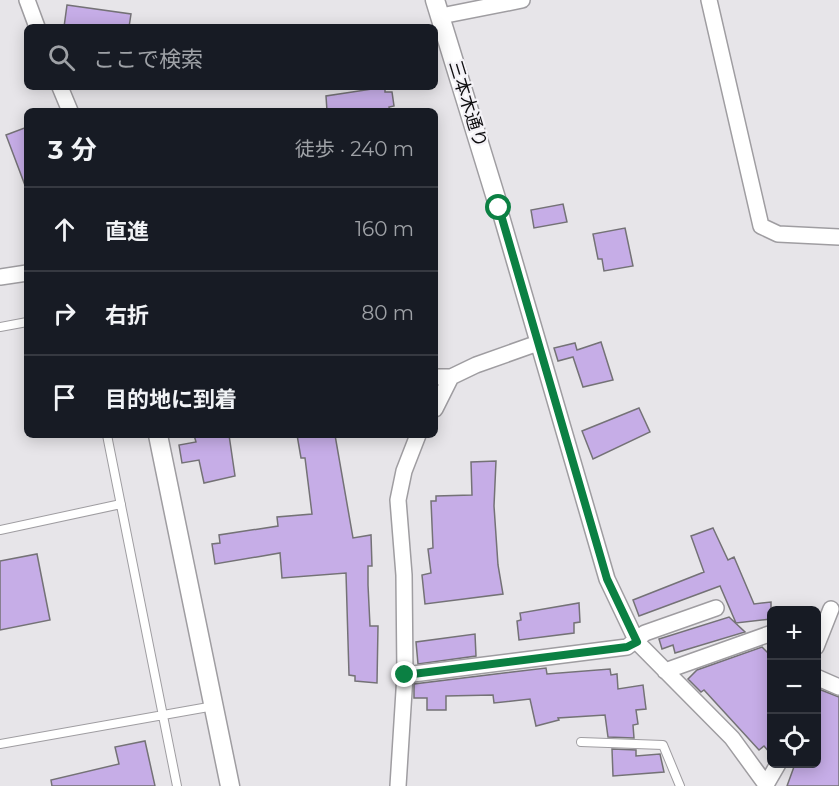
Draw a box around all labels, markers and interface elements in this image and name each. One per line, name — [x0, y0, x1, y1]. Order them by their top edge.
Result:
search box — [24, 24, 438, 90]
icon: search — [45, 41, 78, 74]
text: ここで検索 — [93, 46, 203, 73]
street label: 三本木通り — [444, 58, 492, 150]
text: 3 分 — [48, 134, 97, 166]
text: 徒歩 · 240 m — [295, 137, 414, 161]
route start — [485, 194, 511, 220]
icon: ahead — [48, 213, 81, 246]
text: 160 m — [355, 217, 414, 241]
text: 直進 — [105, 218, 149, 245]
icon: right — [48, 297, 81, 330]
text: 80 m — [362, 301, 414, 325]
text: 右折 — [105, 302, 149, 329]
icon: arrive — [48, 381, 81, 414]
text: 目的地に到着 — [105, 386, 237, 413]
map controls — [767, 606, 821, 768]
button: + — [767, 606, 821, 660]
button: − — [767, 660, 821, 714]
route end — [391, 661, 417, 687]
button: locate — [767, 714, 821, 768]

